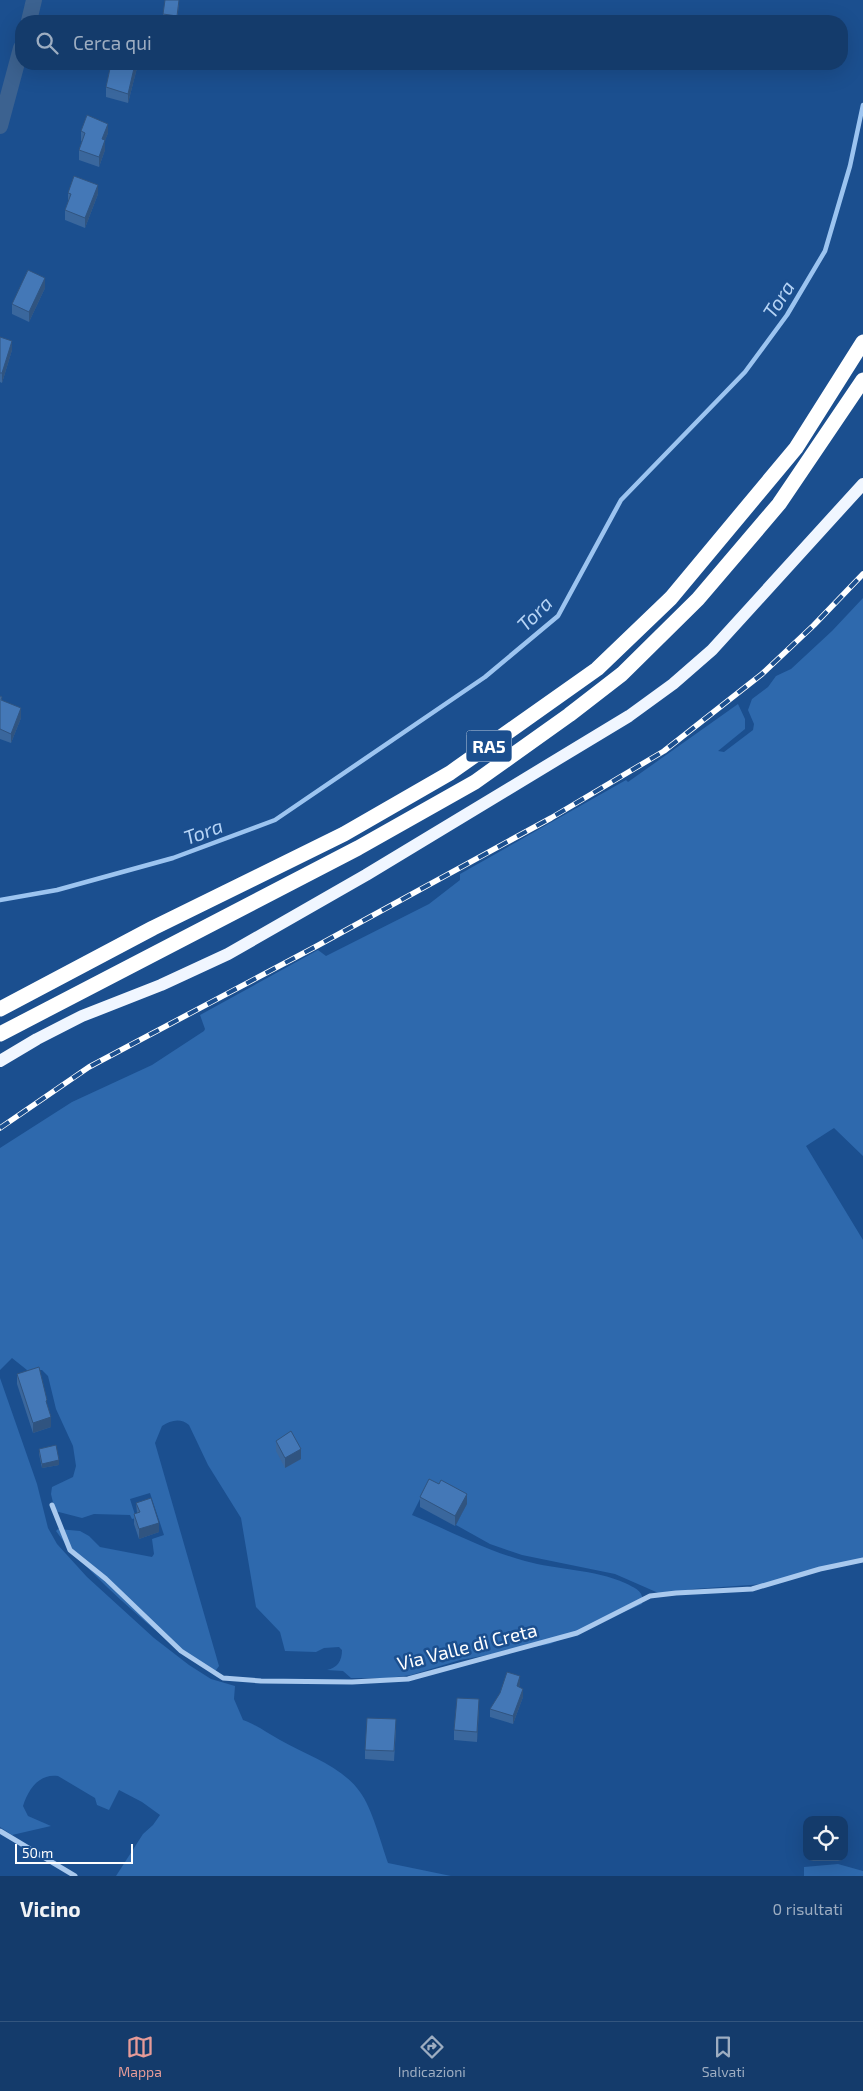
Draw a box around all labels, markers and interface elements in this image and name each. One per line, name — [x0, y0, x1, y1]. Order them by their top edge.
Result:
search box — [15, 15, 848, 70]
icon: search — [33, 29, 61, 57]
text: Cerca qui — [73, 31, 152, 54]
water label: Tora — [757, 276, 799, 322]
water label: Tora — [511, 590, 557, 636]
road number: RA5 — [466, 730, 512, 761]
water label: Tora — [180, 813, 226, 849]
street label: Via Valle di Creta — [395, 1617, 539, 1675]
map controls — [803, 1816, 848, 1861]
button: locate — [803, 1816, 848, 1861]
scale bar — [15, 1841, 132, 1864]
text: 50 m — [22, 1844, 53, 1861]
text: Vicino — [20, 1896, 81, 1921]
text: 0 risultati — [773, 1899, 843, 1918]
tab: Mappa — [118, 2033, 162, 2080]
tab: Indicazioni — [398, 2033, 466, 2080]
tab: Salvati — [702, 2033, 745, 2080]

